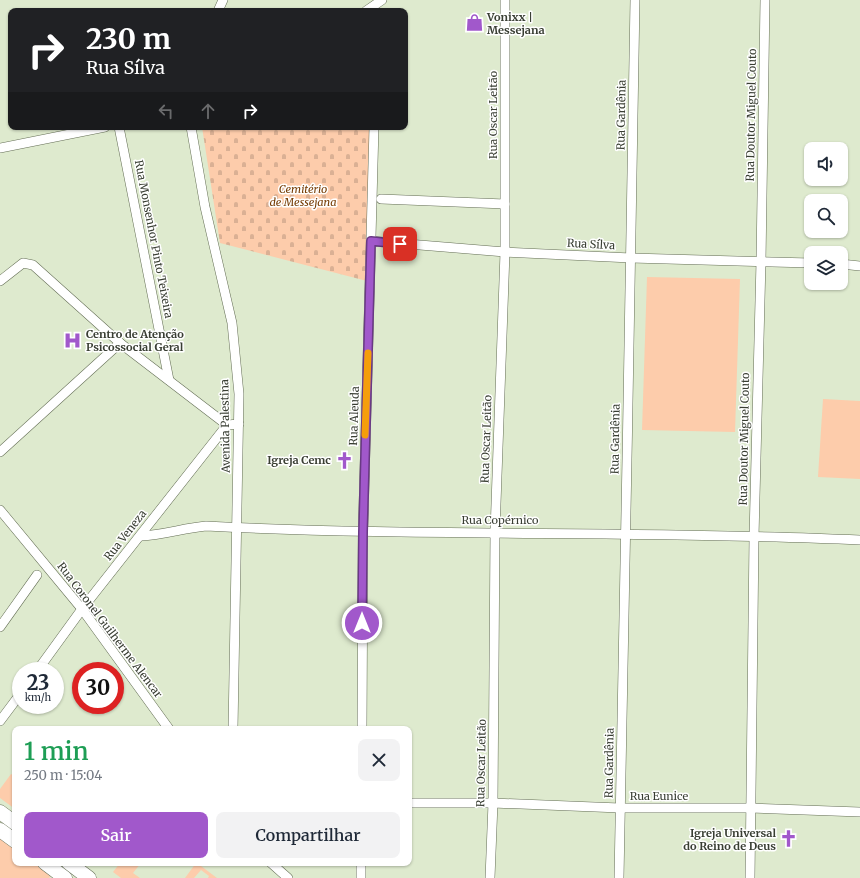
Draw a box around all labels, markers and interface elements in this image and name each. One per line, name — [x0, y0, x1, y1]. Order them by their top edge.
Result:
place label: Vonixx | Messejana — [486, 10, 545, 37]
shop icon: Vonixx | Messejana — [464, 13, 484, 33]
text: 230 m — [86, 21, 171, 57]
icon: right — [20, 24, 72, 76]
street label: Rua Doutor Miguel Couto — [743, 48, 759, 182]
text: Rua Sílva — [86, 56, 165, 79]
street label: Rua Oscar Leitão — [486, 70, 500, 159]
street label: Rua Gardênia — [613, 80, 629, 150]
icon: left — [155, 100, 177, 122]
icon: ahead — [197, 100, 219, 122]
icon: right — [239, 100, 261, 122]
map controls — [804, 142, 848, 290]
button: sound — [804, 142, 848, 186]
street label: Rua Monsenhor Pinto Teixeira — [132, 159, 176, 319]
park label: Cemitério de Messejana — [270, 182, 336, 209]
button: search — [804, 194, 848, 238]
pin — [383, 227, 417, 261]
icon: arrive — [389, 233, 411, 255]
street label: Rua Sílva — [567, 236, 616, 252]
button: layers — [804, 246, 848, 290]
place label: Centro de Atenção Psicossocial Geral — [86, 327, 184, 354]
hospital icon: Centro de Atenção Psicossocial Geral — [63, 330, 83, 350]
street label: Rua Doutor Miguel Couto — [736, 372, 752, 506]
street label: Avenida Palestina — [217, 379, 233, 474]
street label: Rua Aleuda — [346, 386, 362, 446]
street label: Rua Oscar Leitão — [477, 394, 495, 483]
street label: Rua Gardênia — [607, 404, 623, 474]
church icon: Igreja Cemc — [334, 450, 354, 470]
place label: Igreja Cemc — [267, 453, 331, 467]
street label: Rua Veneza — [101, 507, 149, 563]
street label: Rua Copérnico — [462, 513, 539, 527]
street label: Rua Coronel Guilherme Alencar — [54, 559, 166, 701]
position arrow — [341, 602, 383, 644]
speed limit sign: 30 — [72, 662, 124, 714]
text: 23 — [27, 670, 49, 695]
text: km/h — [25, 691, 51, 704]
street label: Rua Oscar Leitão — [473, 718, 489, 807]
street label: Rua Gardênia — [601, 728, 617, 798]
text: 1 min — [24, 736, 89, 767]
button: close — [358, 739, 400, 781]
text: 250 m · 15:04 — [24, 767, 102, 784]
street label: Rua Eunice — [630, 789, 689, 803]
button: Sair — [24, 812, 208, 858]
button: Compartilhar — [216, 812, 400, 858]
place label: Igreja Universal do Reino de Deus — [683, 826, 776, 853]
church icon: Igreja Universal do Reino de Deus — [779, 829, 799, 849]

